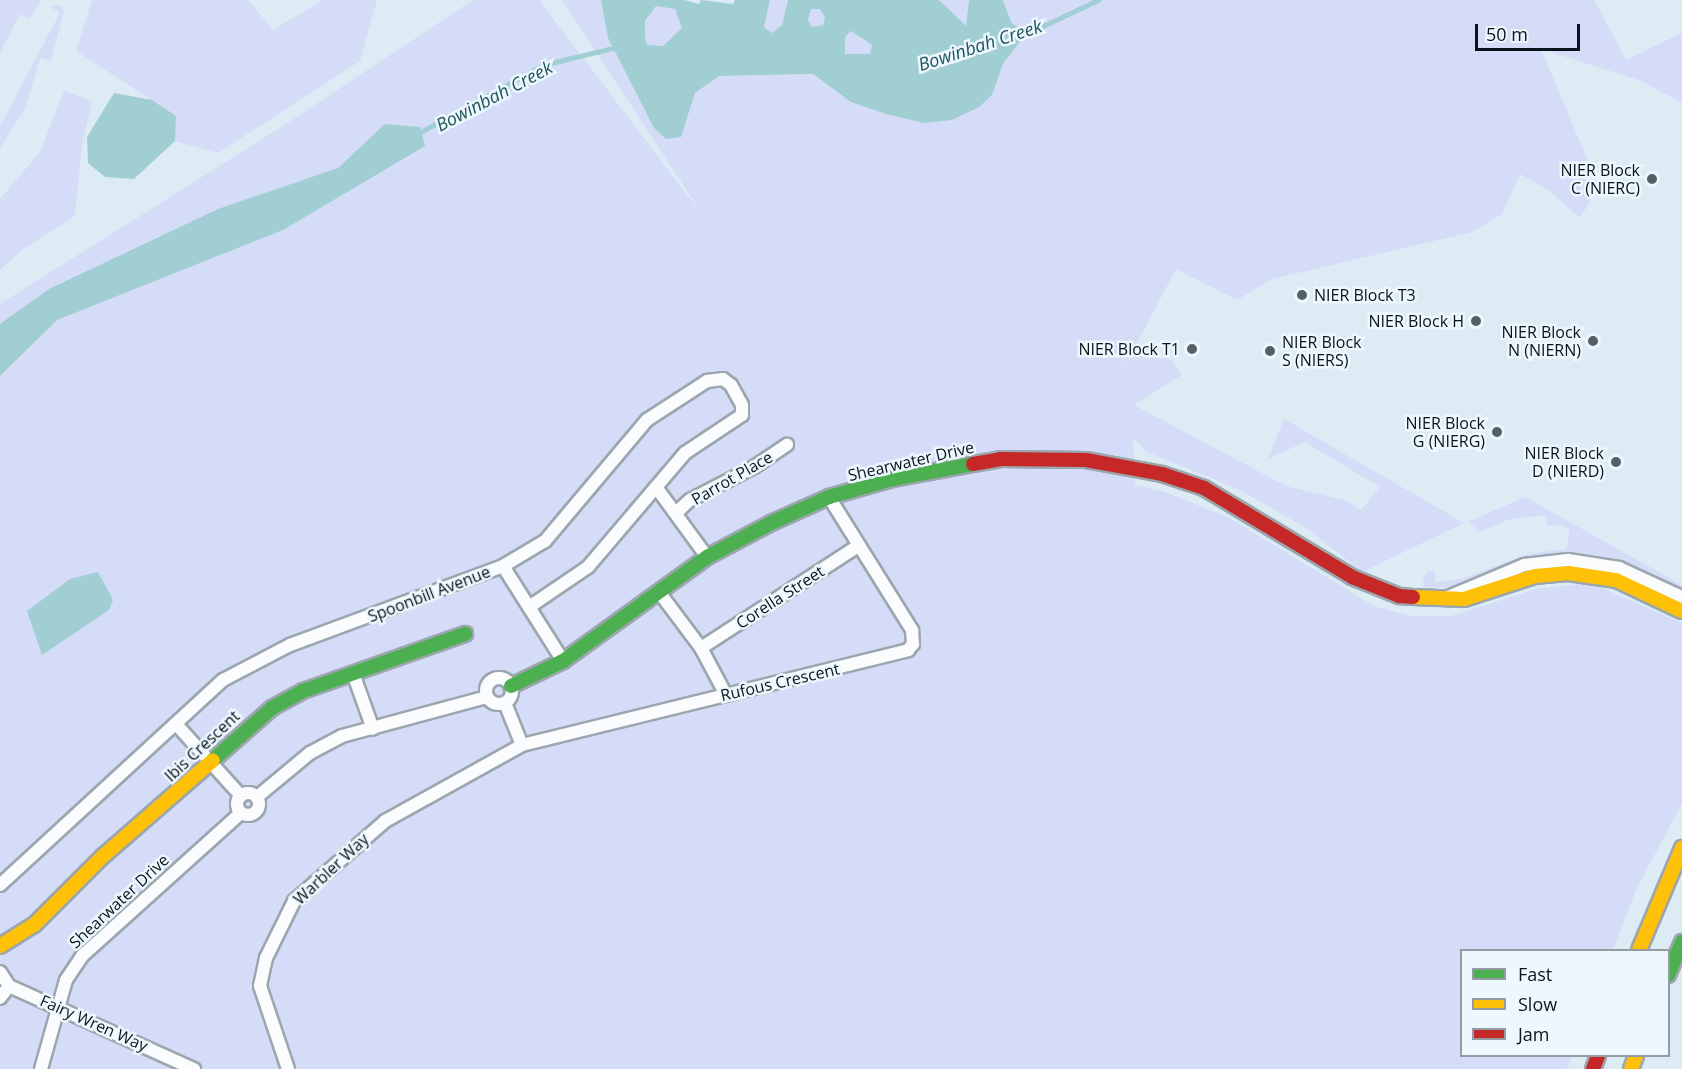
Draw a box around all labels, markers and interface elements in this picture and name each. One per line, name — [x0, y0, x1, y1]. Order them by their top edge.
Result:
scale bar — [1478, 12, 1583, 50]
water label: Bowinbah Creek — [915, 15, 1045, 75]
text: 50 m — [1486, 22, 1528, 46]
water label: Bowinbah Creek — [432, 56, 556, 136]
place label: NIER Block C (NIERC) — [1560, 160, 1640, 198]
marker: NIER Block C (NIERC) — [1645, 172, 1659, 186]
place label: NIER Block T3 — [1314, 285, 1416, 305]
marker: NIER Block T3 — [1295, 288, 1309, 302]
place label: NIER Block H — [1369, 311, 1464, 331]
marker: NIER Block H — [1469, 314, 1483, 328]
place label: NIER Block N (NIERN) — [1501, 322, 1581, 360]
place label: NIER Block S (NIERS) — [1282, 332, 1362, 370]
marker: NIER Block N (NIERN) — [1586, 334, 1600, 348]
place label: NIER Block T1 — [1078, 339, 1180, 359]
marker: NIER Block T1 — [1185, 342, 1199, 356]
marker: NIER Block S (NIERS) — [1263, 344, 1277, 358]
place label: NIER Block G (NIERG) — [1405, 413, 1485, 451]
marker: NIER Block G (NIERG) — [1490, 425, 1504, 439]
street label: Shearwater Drive — [846, 437, 976, 485]
place label: NIER Block D (NIERD) — [1524, 443, 1604, 481]
street label: Parrot Place — [688, 447, 776, 509]
marker: NIER Block D (NIERD) — [1609, 455, 1623, 469]
street label: Corella Street — [732, 561, 828, 633]
street label: Spoonbill Avenue — [365, 562, 493, 626]
street label: Rufous Crescent — [719, 659, 841, 705]
street label: Ibis Crescent — [161, 706, 243, 786]
street label: Warbler Way — [290, 829, 372, 909]
street label: Shearwater Drive — [65, 850, 173, 952]
legend — [1460, 949, 1670, 1057]
text: Fast — [1518, 962, 1552, 986]
street label: Fairy Wren Way — [37, 991, 151, 1055]
text: Slow — [1518, 992, 1557, 1016]
text: Jam — [1518, 1022, 1550, 1046]

